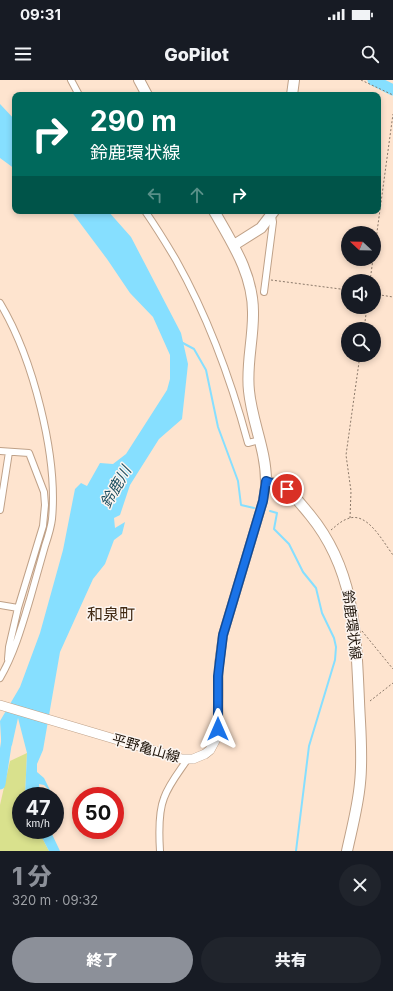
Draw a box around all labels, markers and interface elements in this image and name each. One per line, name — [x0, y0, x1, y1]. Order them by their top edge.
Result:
text: 09:31 — [20, 5, 61, 24]
icon: menu — [12, 43, 34, 65]
icon: search — [359, 43, 381, 65]
text: GoPilot — [164, 44, 229, 65]
text: 290 m — [90, 104, 177, 138]
icon: right — [24, 108, 76, 160]
text: 鈴鹿環状線 — [90, 142, 180, 163]
icon: left — [144, 184, 166, 206]
icon: ahead — [186, 184, 208, 206]
icon: right — [228, 184, 250, 206]
north arrow — [341, 226, 381, 266]
map controls — [341, 226, 381, 362]
button: sound — [341, 274, 381, 314]
button: search — [341, 322, 381, 362]
water label: 鈴鹿川 — [96, 461, 136, 511]
pin — [270, 472, 304, 506]
icon: arrive — [276, 478, 298, 500]
street label: 鈴鹿環状線 — [340, 589, 365, 661]
district label: 和泉町 — [87, 604, 135, 624]
position arrow — [197, 708, 239, 750]
street label: 平野亀山線 — [110, 730, 182, 765]
speed limit sign: 50 — [72, 787, 124, 839]
text: 47 — [25, 796, 51, 820]
text: km/h — [26, 817, 50, 829]
text: 1 分 — [12, 862, 52, 891]
button: close — [339, 864, 381, 906]
text: 320 m · 09:32 — [12, 892, 98, 908]
button: 終了 — [12, 937, 193, 983]
button: 共有 — [201, 937, 381, 983]

